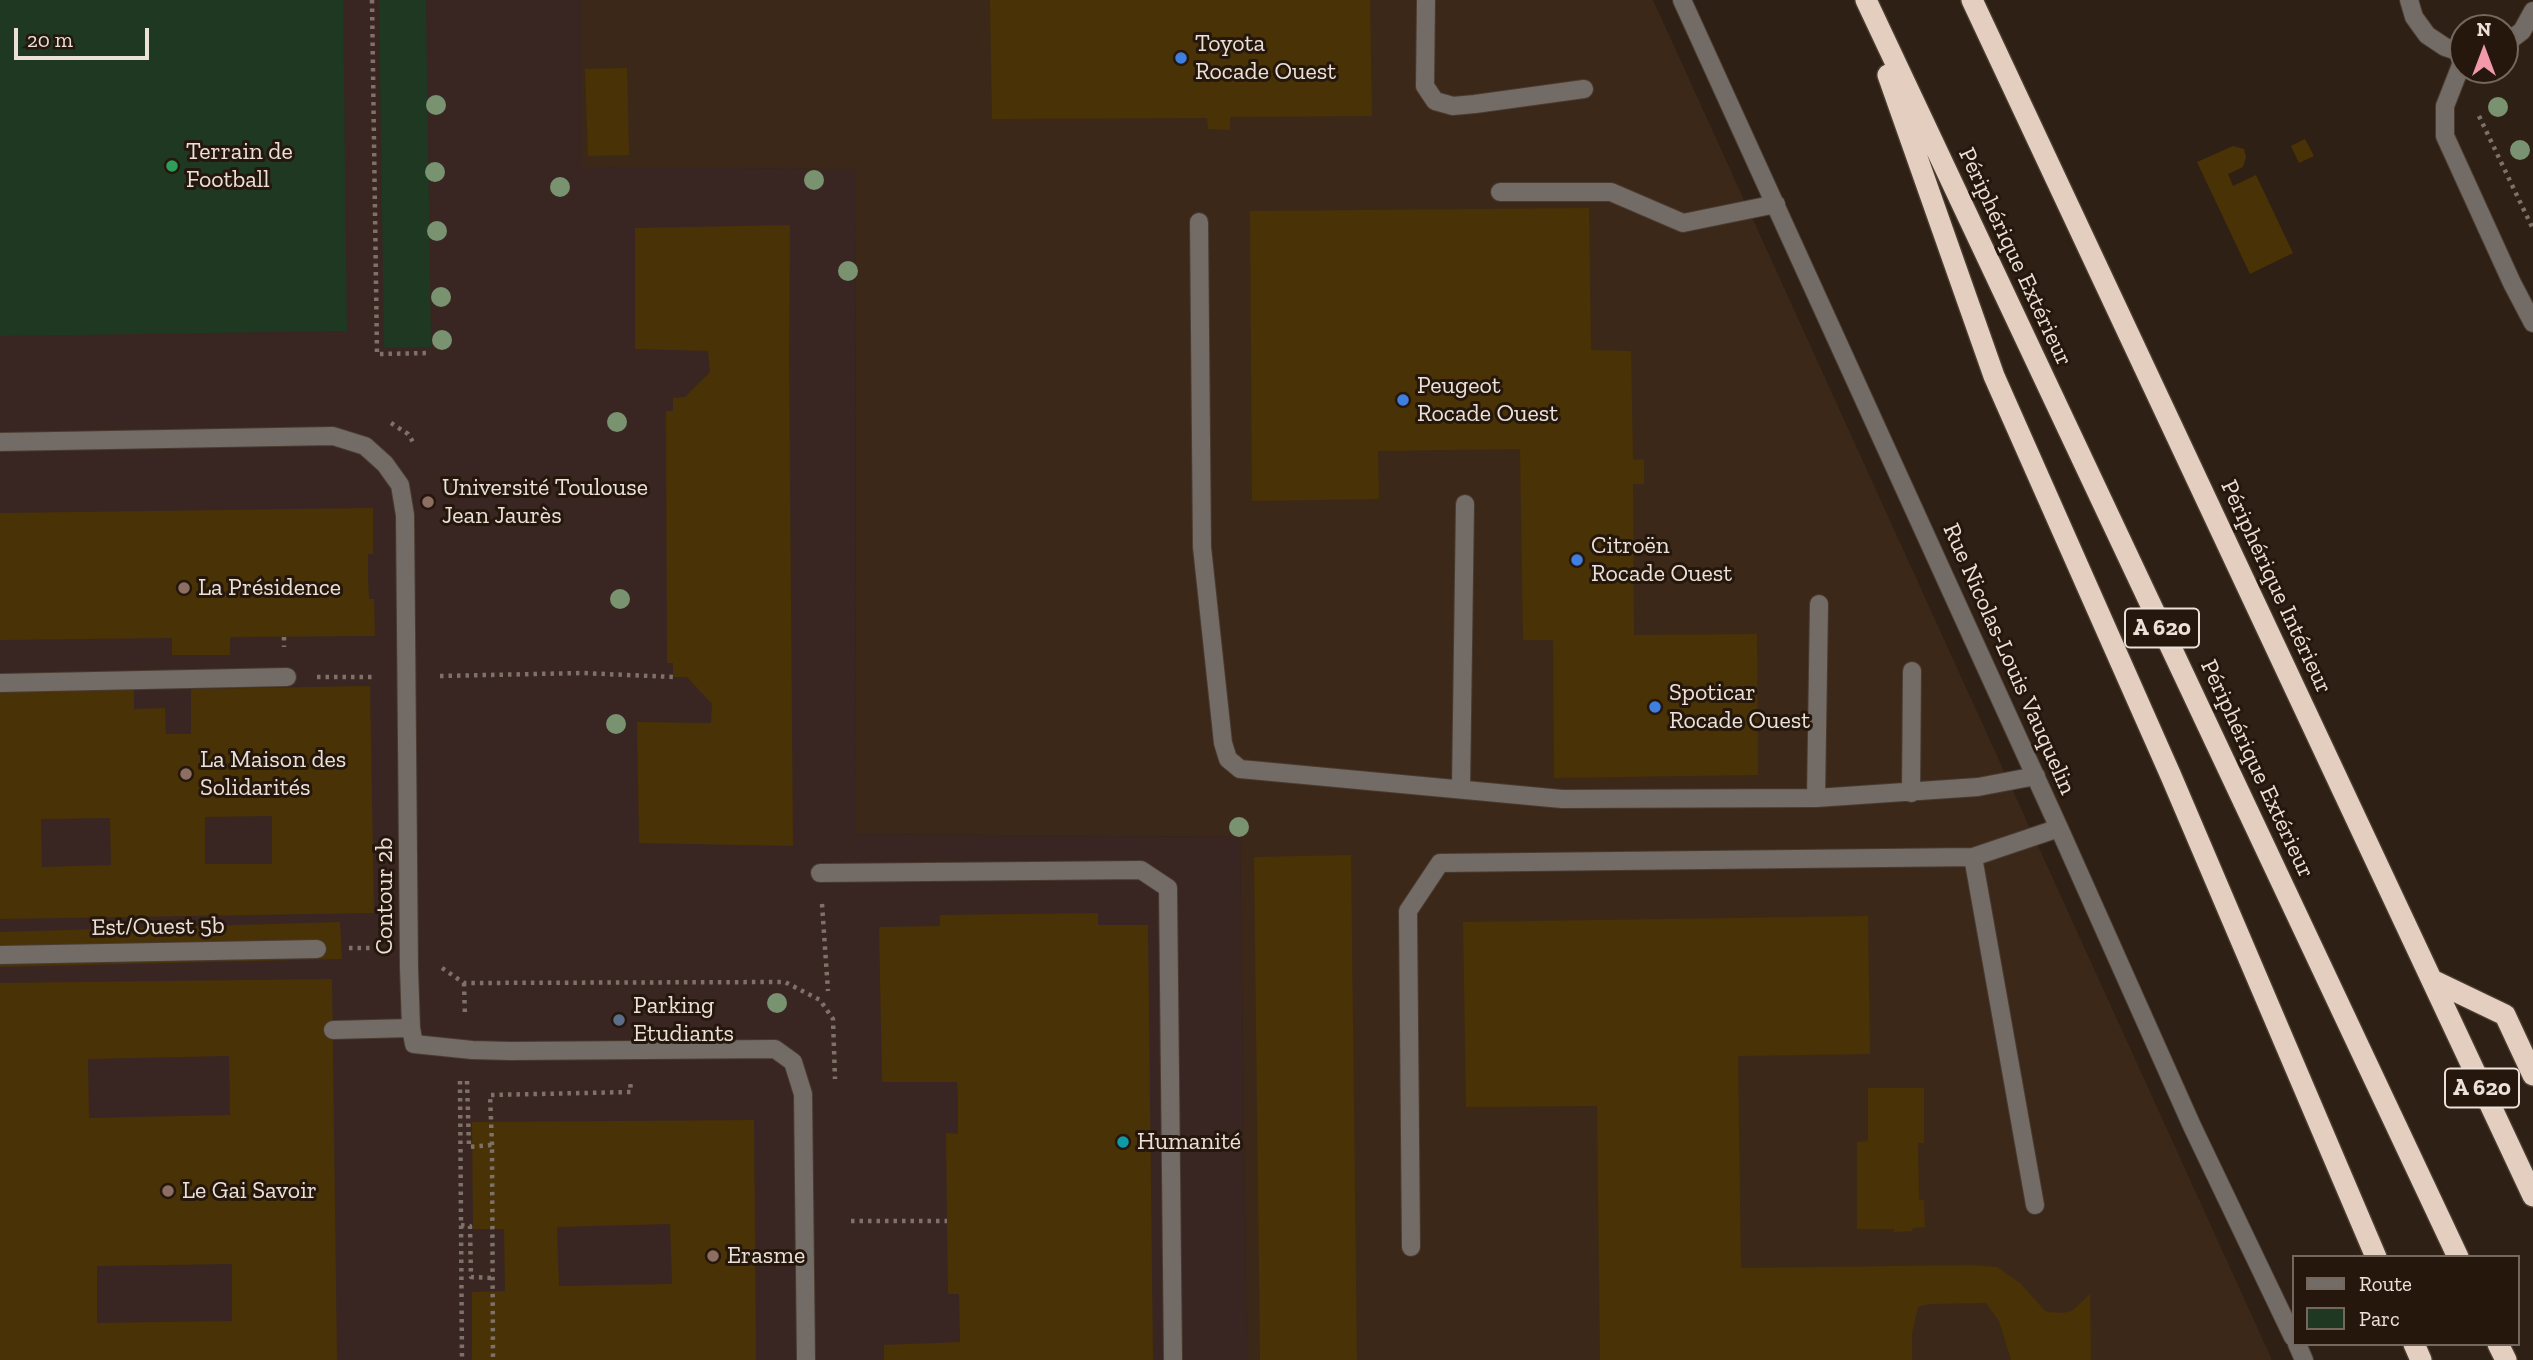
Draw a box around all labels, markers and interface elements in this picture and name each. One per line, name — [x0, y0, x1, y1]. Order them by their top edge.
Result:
scale bar — [18, 14, 152, 58]
north arrow — [2449, 14, 2519, 84]
text: N — [2477, 18, 2491, 41]
text: 20 m — [27, 27, 73, 52]
place label: Toyota Rocade Ouest — [1195, 30, 1336, 86]
marker: Toyota Rocade Ouest — [1173, 50, 1189, 66]
place label: Terrain de Football — [186, 138, 293, 194]
street label: Périphérique Extérieur — [1952, 143, 2078, 371]
marker: Terrain de Football — [164, 158, 180, 174]
place label: Peugeot Rocade Ouest — [1417, 372, 1558, 428]
marker: Peugeot Rocade Ouest — [1395, 392, 1411, 408]
place label: Université Toulouse Jean Jaurès — [442, 474, 648, 530]
street label: Périphérique Intérieur — [2214, 476, 2338, 698]
marker: Université Toulouse Jean Jaurès — [420, 494, 436, 510]
street label: Rue Nicolas-Louis Vauquelin — [1936, 519, 2082, 799]
place label: Citroën Rocade Ouest — [1591, 532, 1732, 588]
marker: Citroën Rocade Ouest — [1569, 552, 1585, 568]
place label: La Présidence — [198, 574, 341, 602]
marker: La Présidence — [176, 580, 192, 596]
road number: A 620 — [2125, 608, 2199, 648]
street label: Périphérique Extérieur — [2194, 655, 2320, 883]
place label: Spoticar Rocade Ouest — [1669, 679, 1810, 735]
marker: Spoticar Rocade Ouest — [1647, 699, 1663, 715]
place label: La Maison des Solidarités — [200, 746, 346, 802]
marker: La Maison des Solidarités — [178, 766, 194, 782]
street label: Contour 2b — [371, 838, 399, 954]
street label: Est/Ouest 5b — [91, 911, 225, 943]
place label: Parking Etudiants — [633, 992, 734, 1048]
marker: Parking Etudiants — [611, 1012, 627, 1028]
road number: A 620 — [2445, 1068, 2519, 1107]
place label: Humanité — [1137, 1128, 1241, 1156]
marker: Humanité — [1115, 1134, 1131, 1150]
place label: Le Gai Savoir — [182, 1177, 317, 1205]
marker: Le Gai Savoir — [160, 1183, 176, 1199]
place label: Erasme — [727, 1242, 805, 1270]
marker: Erasme — [705, 1248, 721, 1264]
legend — [2292, 1255, 2519, 1346]
text: Route — [2359, 1271, 2412, 1296]
text: Parc — [2359, 1306, 2400, 1331]

